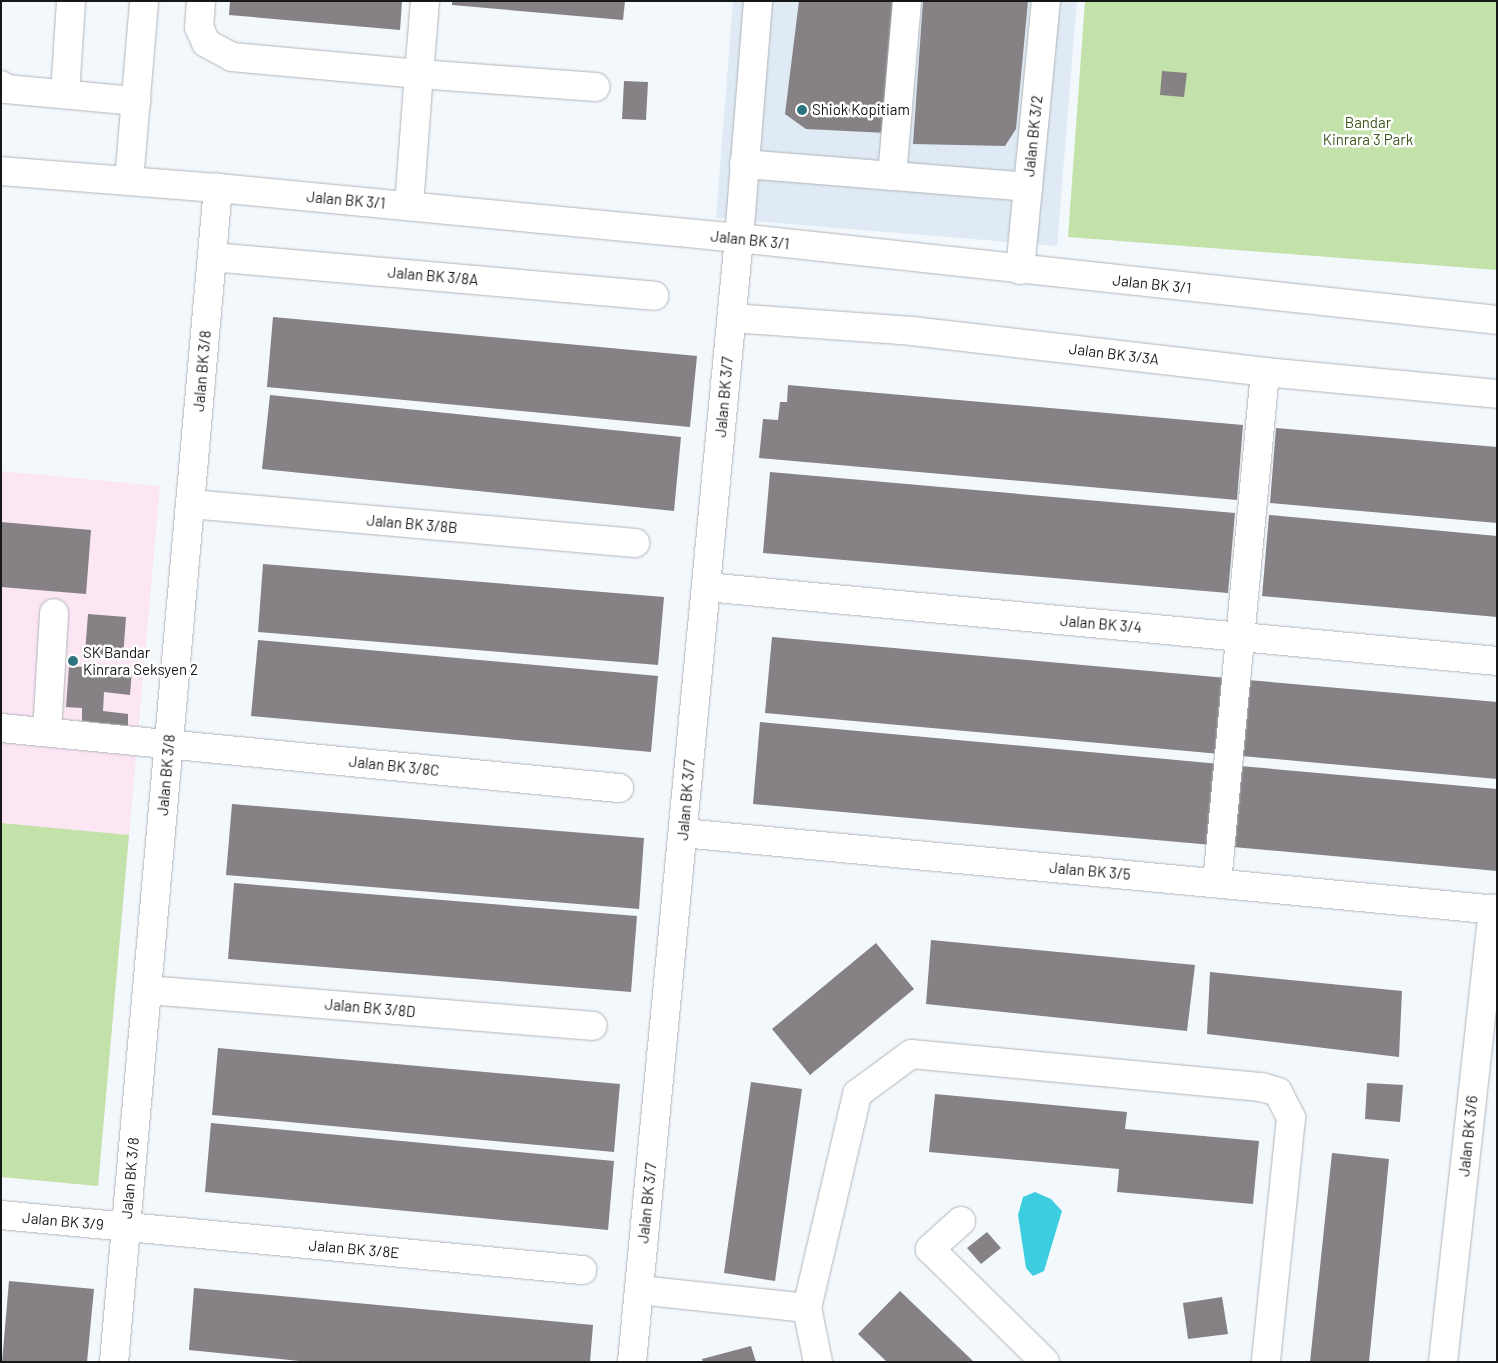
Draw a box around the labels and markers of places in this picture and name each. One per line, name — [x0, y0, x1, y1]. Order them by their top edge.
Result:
place label: Shiok Kopitiam — [812, 101, 910, 119]
marker: Shiok Kopitiam — [796, 104, 808, 116]
place label: SK Bandar Kinrara Seksyen 2 — [83, 643, 198, 678]
marker: SK Bandar Kinrara Seksyen 2 — [67, 655, 79, 667]

